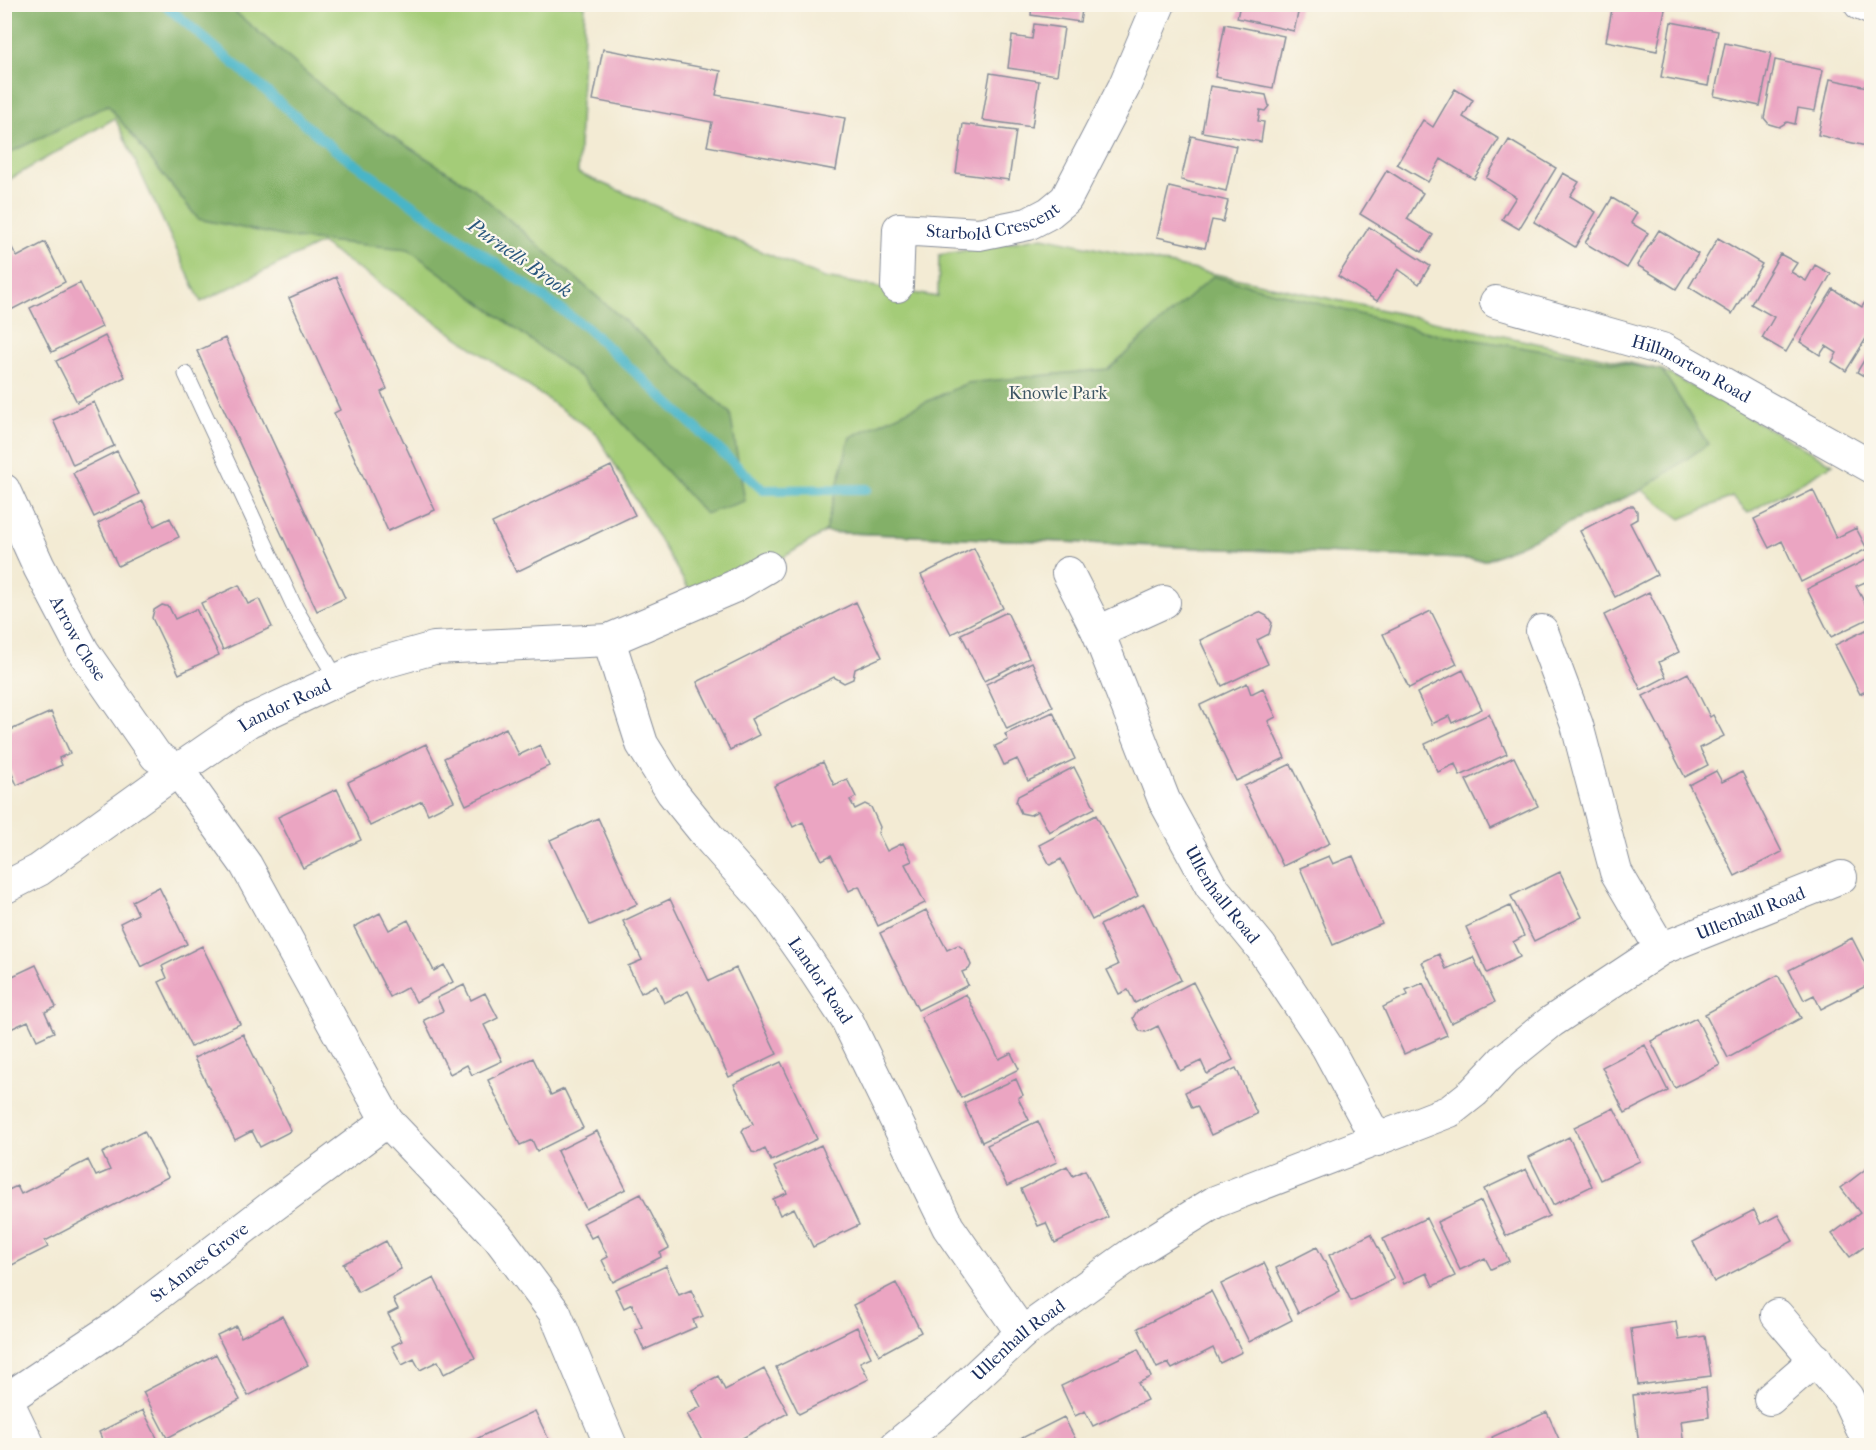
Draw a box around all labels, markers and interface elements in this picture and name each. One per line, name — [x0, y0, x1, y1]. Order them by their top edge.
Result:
street label: Starbold Crescent — [926, 198, 1064, 245]
water label: Purnells Brook — [463, 213, 577, 302]
street label: Hillmorton Road — [1629, 330, 1754, 407]
park label: Knowle Park — [1009, 383, 1108, 404]
street label: Arrow Close — [45, 591, 111, 685]
street label: Landor Road — [234, 674, 334, 736]
street label: Ullenhall Road — [1180, 842, 1264, 948]
street label: Ullenhall Road — [1693, 882, 1808, 944]
street label: Landor Road — [784, 933, 857, 1028]
street label: St Annes Grove — [146, 1218, 253, 1307]
street label: Ullenhall Road — [967, 1295, 1069, 1385]

